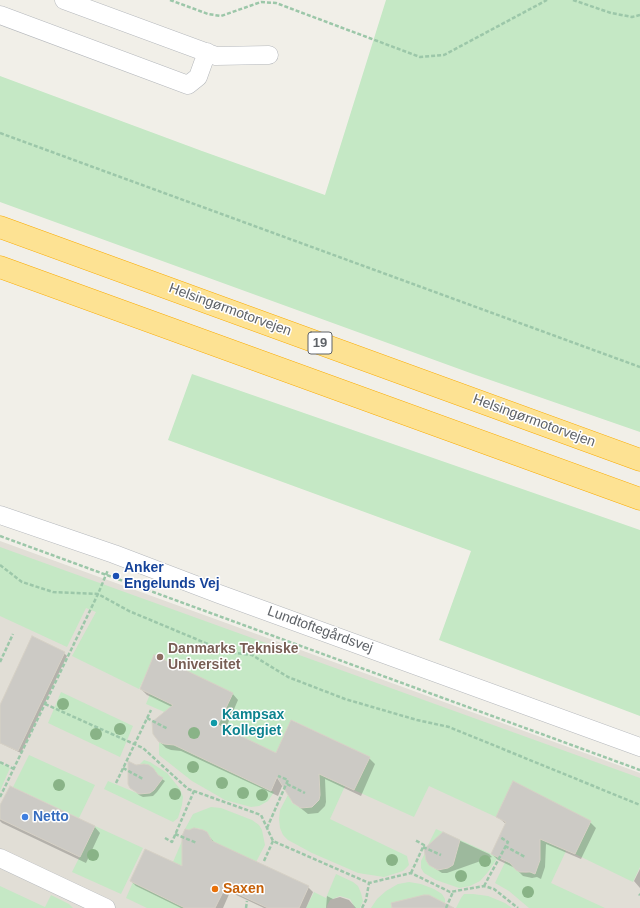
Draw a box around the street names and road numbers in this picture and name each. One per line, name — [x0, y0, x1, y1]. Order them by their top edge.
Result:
street label: Helsingørmotorvejen — [166, 280, 294, 340]
road number: 19 — [308, 332, 332, 354]
street label: Helsingørmotorvejen — [470, 391, 598, 451]
street label: Lundtoftegårdsvej — [265, 603, 375, 657]

